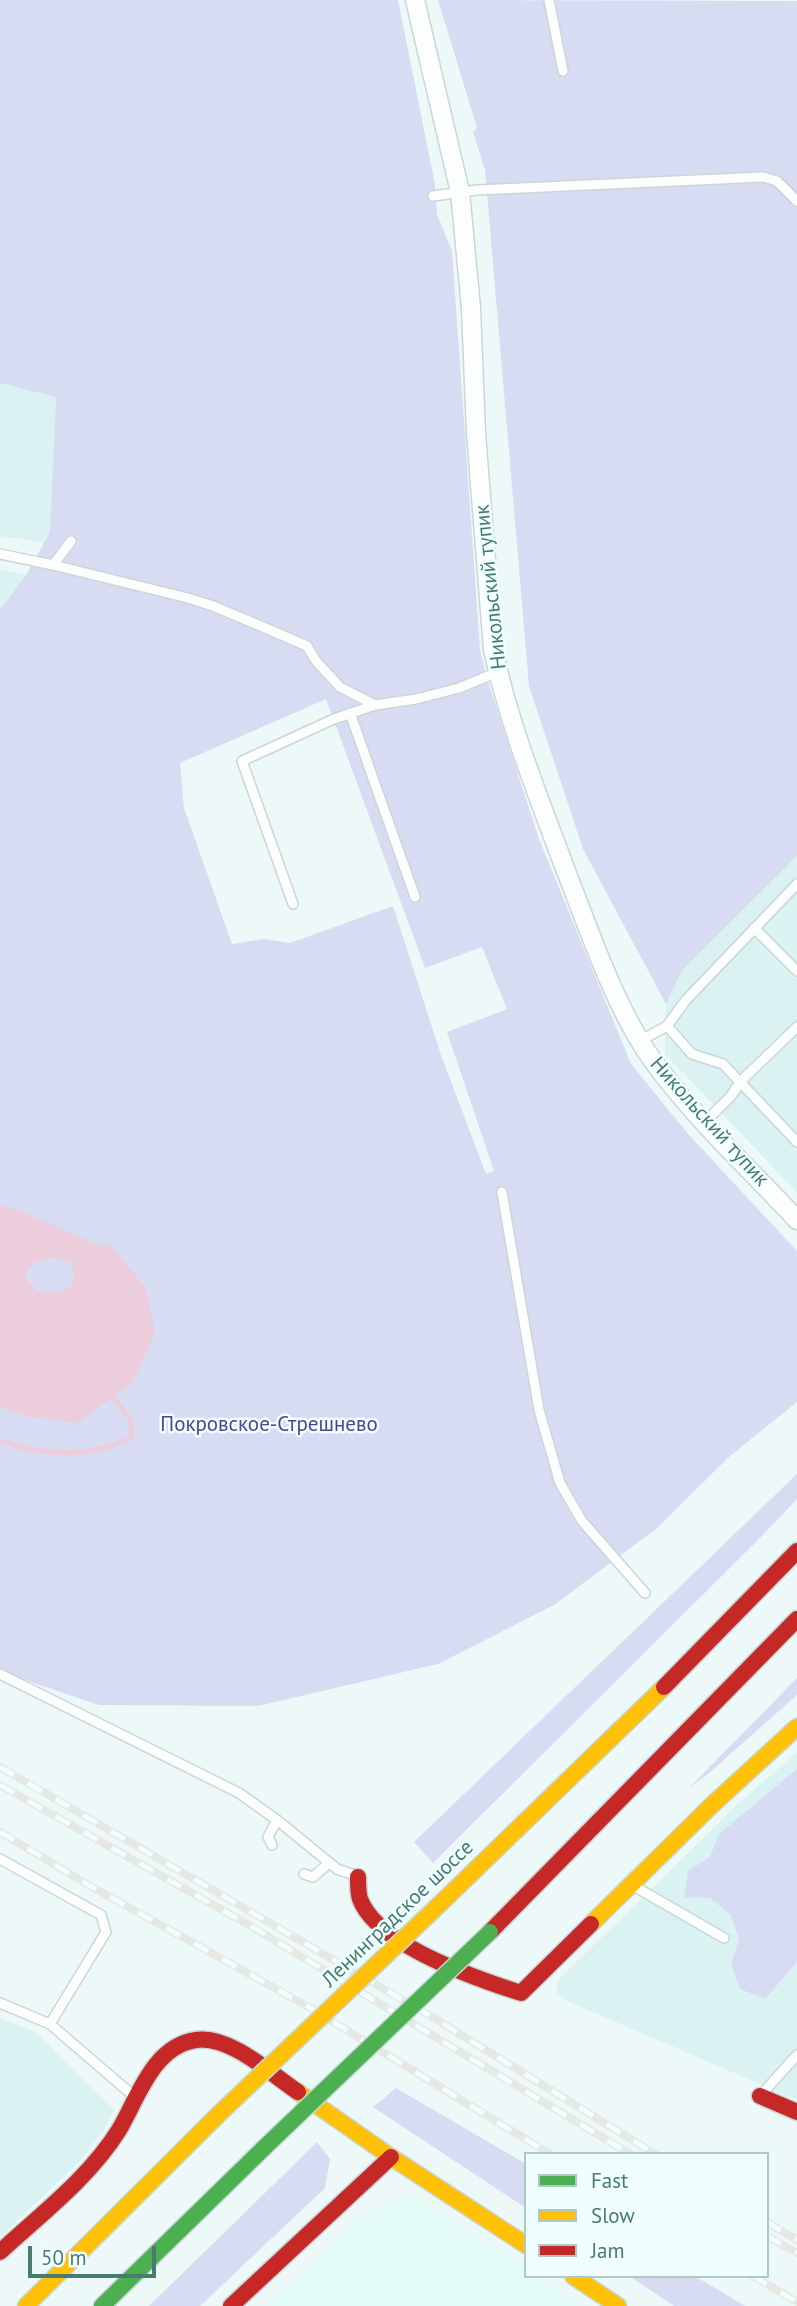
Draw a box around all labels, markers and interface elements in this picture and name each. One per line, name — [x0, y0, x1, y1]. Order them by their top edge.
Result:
street label: Никольский тупик — [470, 503, 512, 671]
street label: Никольский тупик — [644, 1052, 774, 1192]
park label: Покровское-Стрешнево — [160, 1412, 378, 1438]
street label: Ленинградское шоссе — [317, 1835, 479, 1993]
legend — [524, 2152, 769, 2278]
text: Fast — [591, 2167, 628, 2194]
text: Slow — [591, 2202, 635, 2229]
scale bar — [32, 2232, 159, 2276]
text: Jam — [591, 2237, 625, 2264]
text: 50 m — [41, 2244, 87, 2271]

